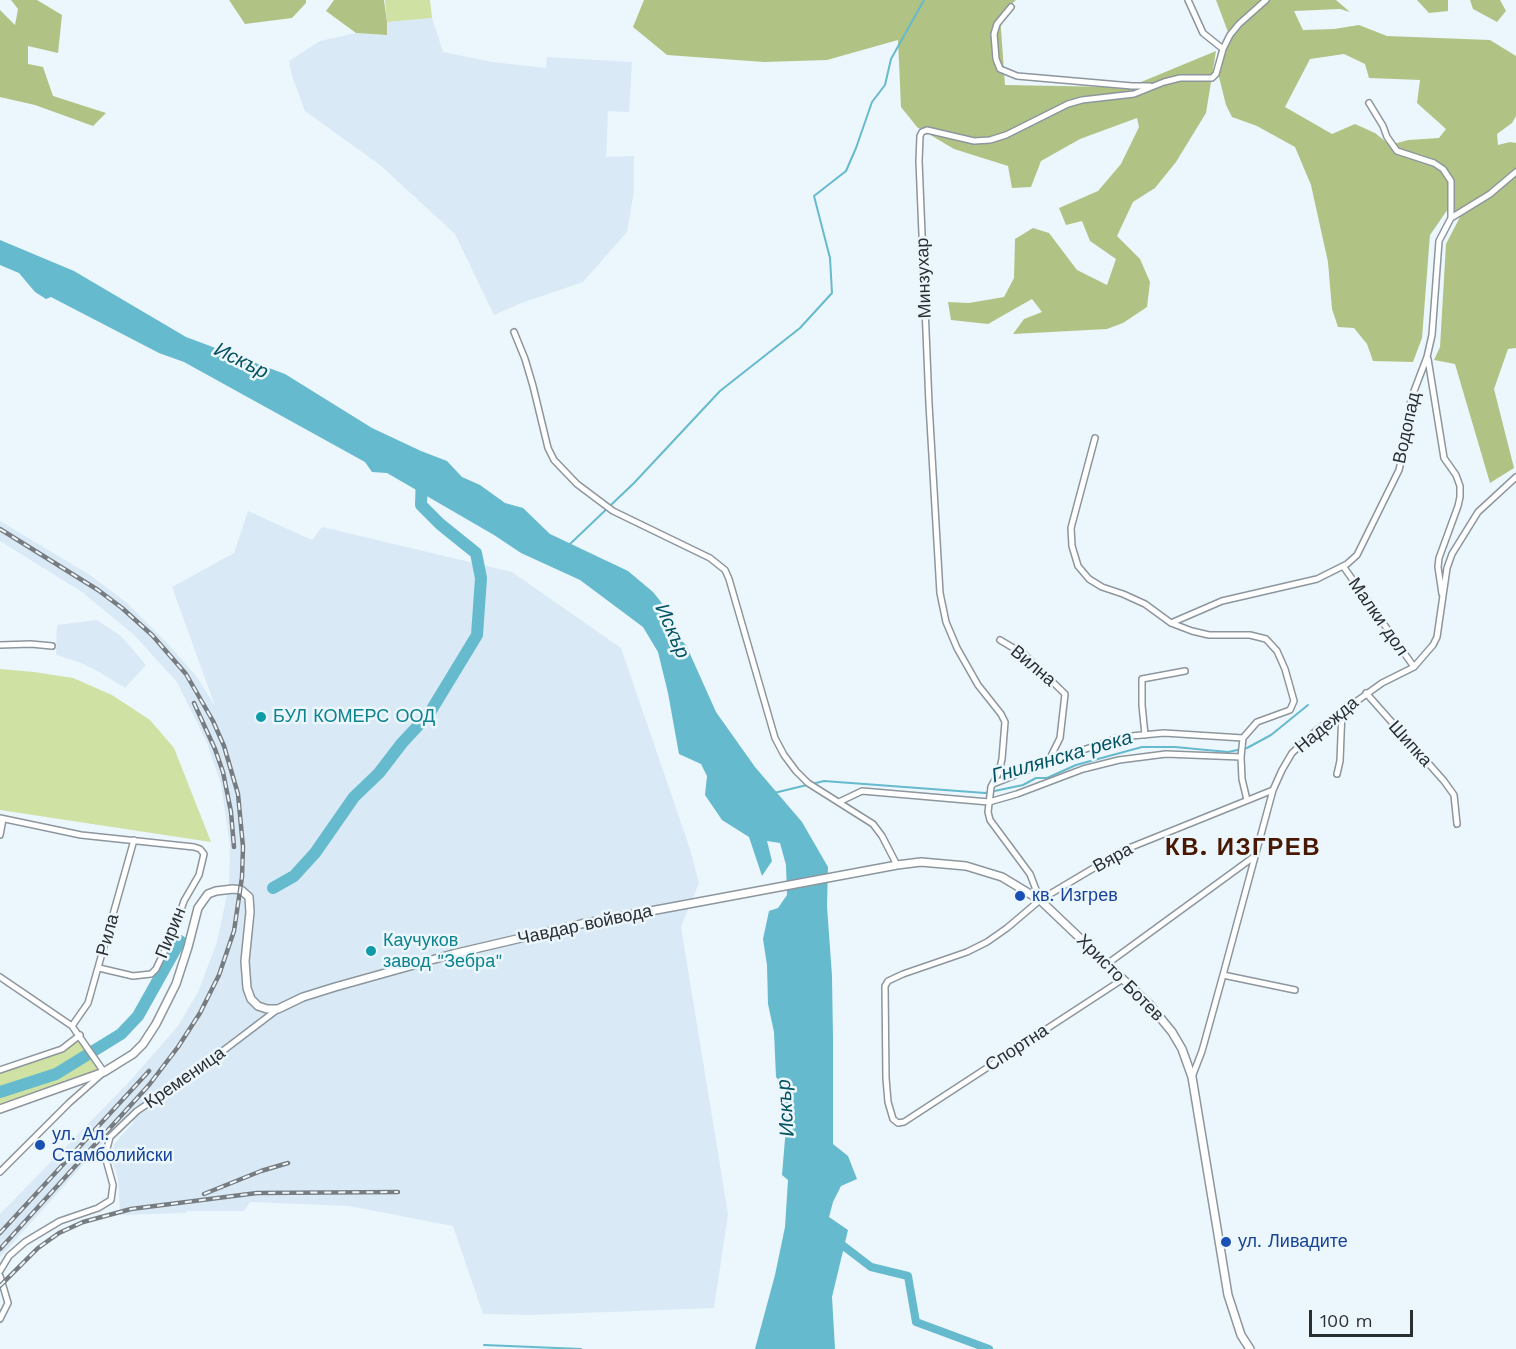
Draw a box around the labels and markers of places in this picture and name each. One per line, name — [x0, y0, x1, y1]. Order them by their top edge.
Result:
place label: БУЛ КОМЕРС ООД — [273, 706, 435, 728]
marker: БУЛ КОМЕРС ООД — [254, 710, 268, 724]
place label: кв. Изгрев — [1032, 885, 1118, 907]
marker: кв. Изгрев — [1013, 889, 1027, 903]
place label: Каучуков завод "Зебра" — [383, 930, 502, 972]
marker: Каучуков завод "Зебра" — [364, 944, 378, 958]
place label: ул. Ал. Стамболийски — [52, 1124, 173, 1166]
marker: ул. Ал. Стамболийски — [33, 1138, 47, 1152]
place label: ул. Ливадите — [1238, 1231, 1348, 1253]
marker: ул. Ливадите — [1219, 1235, 1233, 1249]

